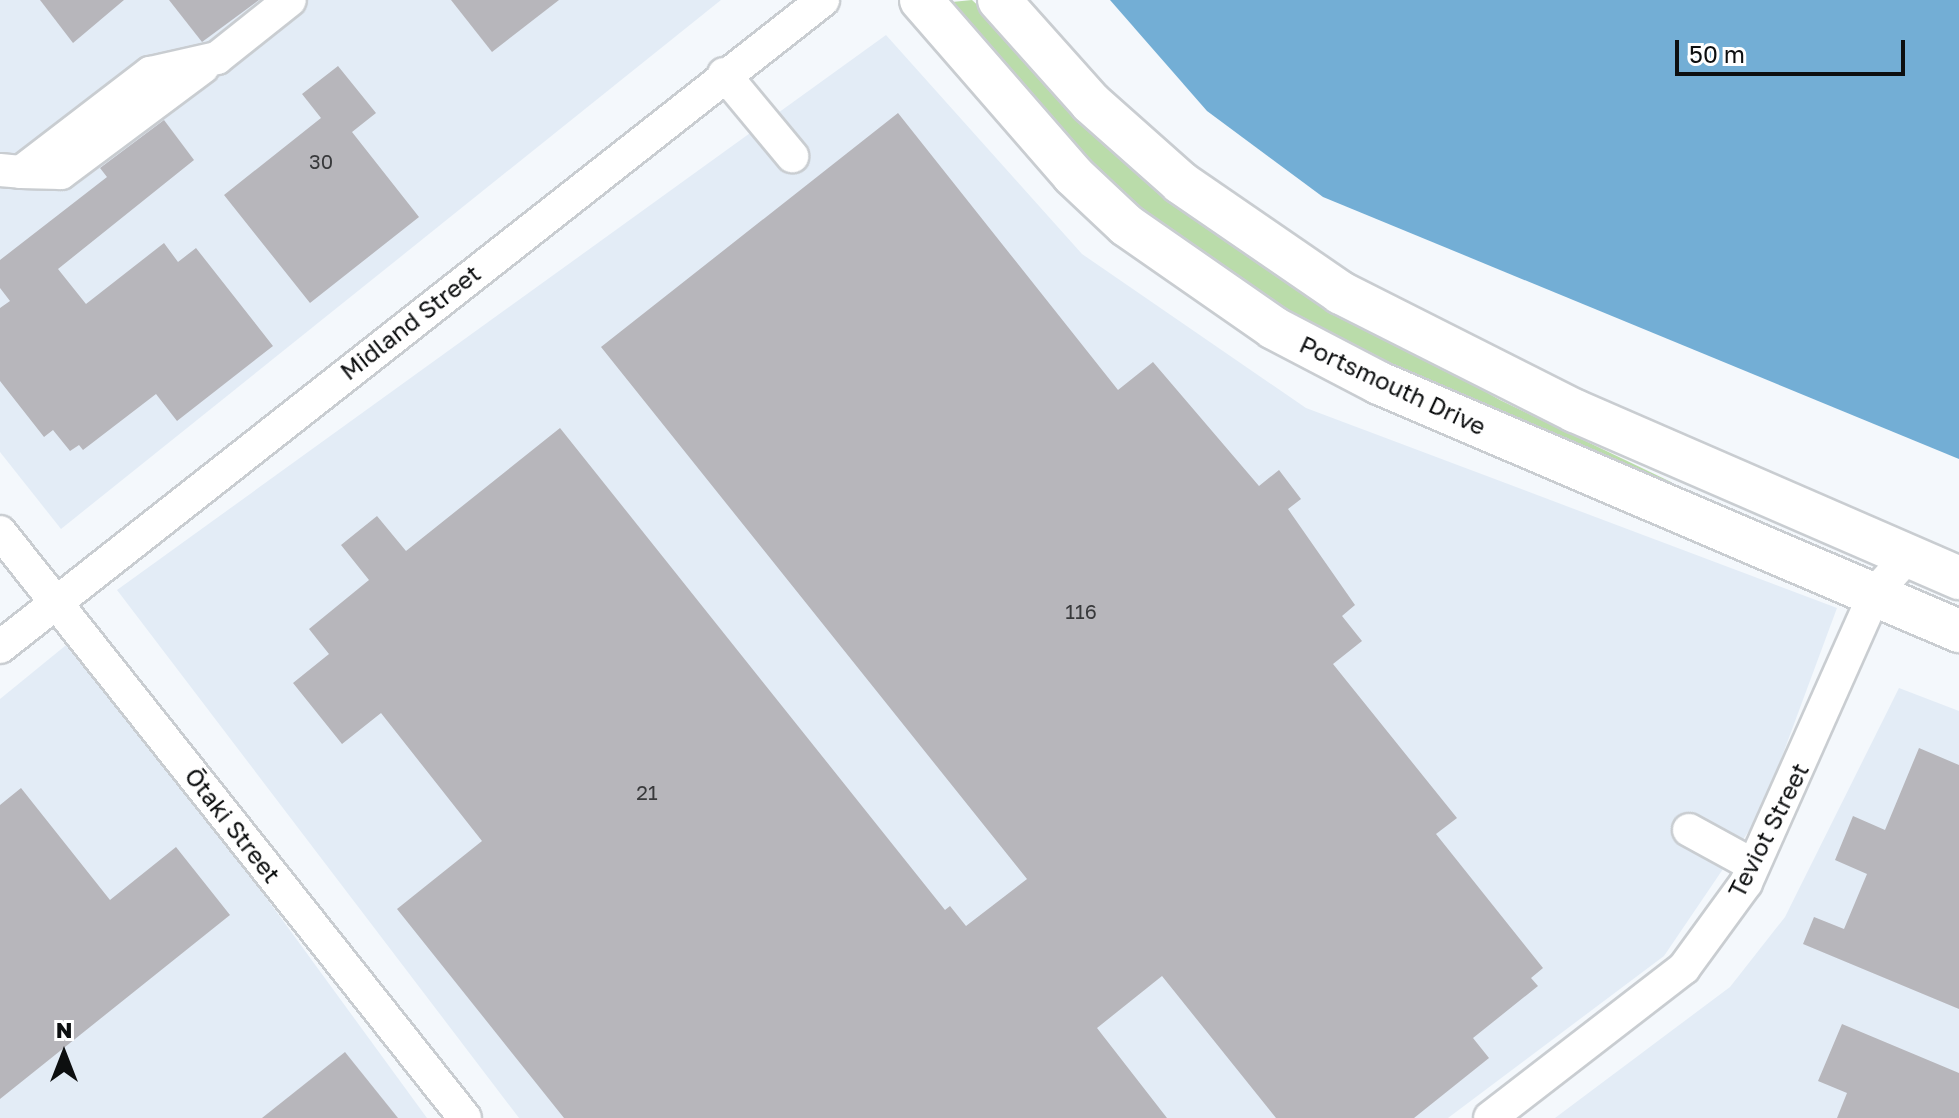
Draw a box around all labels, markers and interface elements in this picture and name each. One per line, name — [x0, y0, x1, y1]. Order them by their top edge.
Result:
scale bar — [1679, 24, 1909, 74]
text: 50 m — [1689, 39, 1745, 68]
house number: 30 — [309, 149, 333, 173]
street label: Midland Street — [334, 258, 486, 386]
street label: Portsmouth Drive — [1295, 329, 1491, 441]
house number: 116 — [1065, 599, 1097, 623]
street label: Teviot Street — [1722, 758, 1814, 902]
street label: Ōtaki Street — [179, 762, 287, 888]
house number: 21 — [636, 780, 658, 804]
north arrow — [24, 1014, 104, 1094]
text: N — [56, 1016, 72, 1043]

